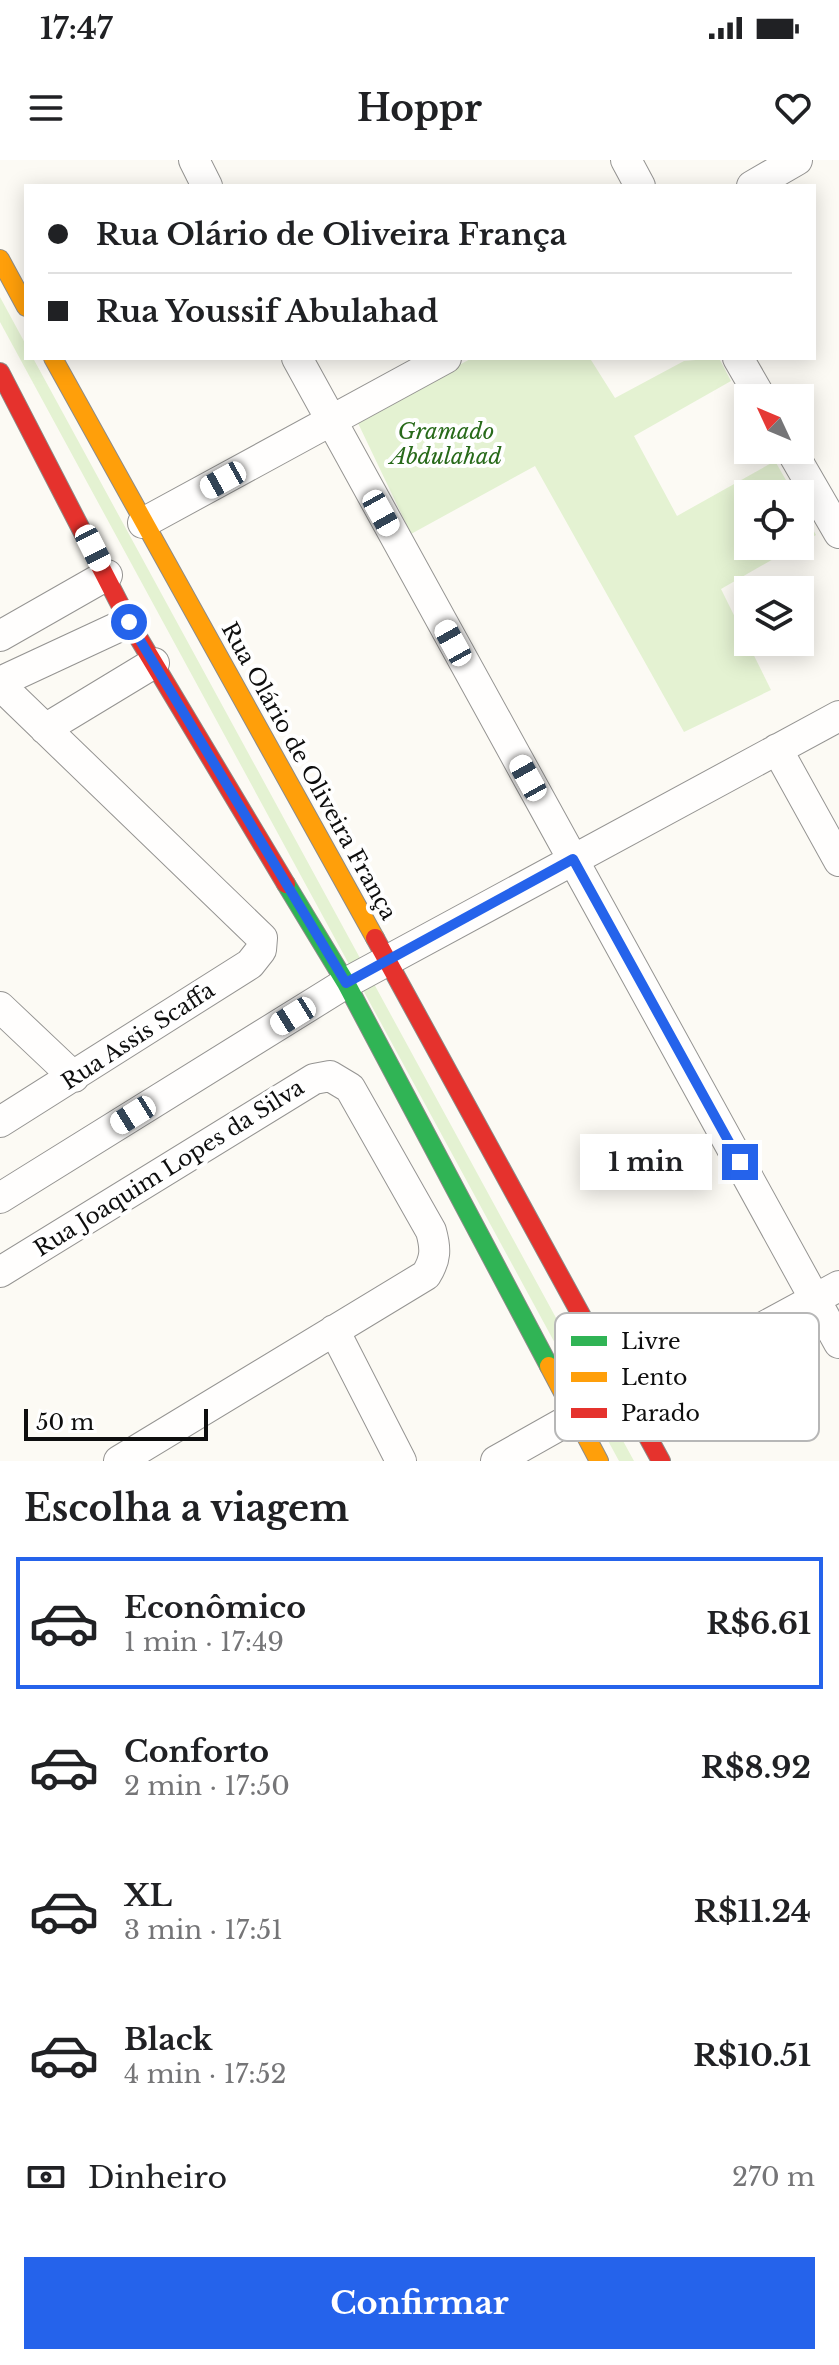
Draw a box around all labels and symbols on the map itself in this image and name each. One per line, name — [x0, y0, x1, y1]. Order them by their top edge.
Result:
north arrow — [734, 384, 814, 464]
park label: Gramado Abdulahad — [387, 418, 503, 470]
car — [196, 458, 250, 502]
car — [359, 486, 403, 540]
car — [71, 521, 115, 575]
route start — [111, 604, 147, 640]
car — [431, 616, 475, 670]
street label: Rua Olário de Oliveira França — [216, 618, 403, 925]
car — [506, 751, 550, 805]
street label: Rua Assis Scaffa — [57, 976, 220, 1095]
car — [266, 993, 320, 1039]
street label: Rua Joaquim Lopes da Silva — [29, 1073, 310, 1262]
car — [106, 1092, 160, 1138]
callout: 1 min — [580, 1134, 712, 1190]
route end — [722, 1144, 758, 1180]
legend — [555, 1313, 819, 1441]
text: Livre — [621, 1328, 681, 1355]
text: Lento — [621, 1364, 687, 1391]
text: Parado — [621, 1400, 700, 1427]
scale bar — [24, 1405, 208, 1441]

